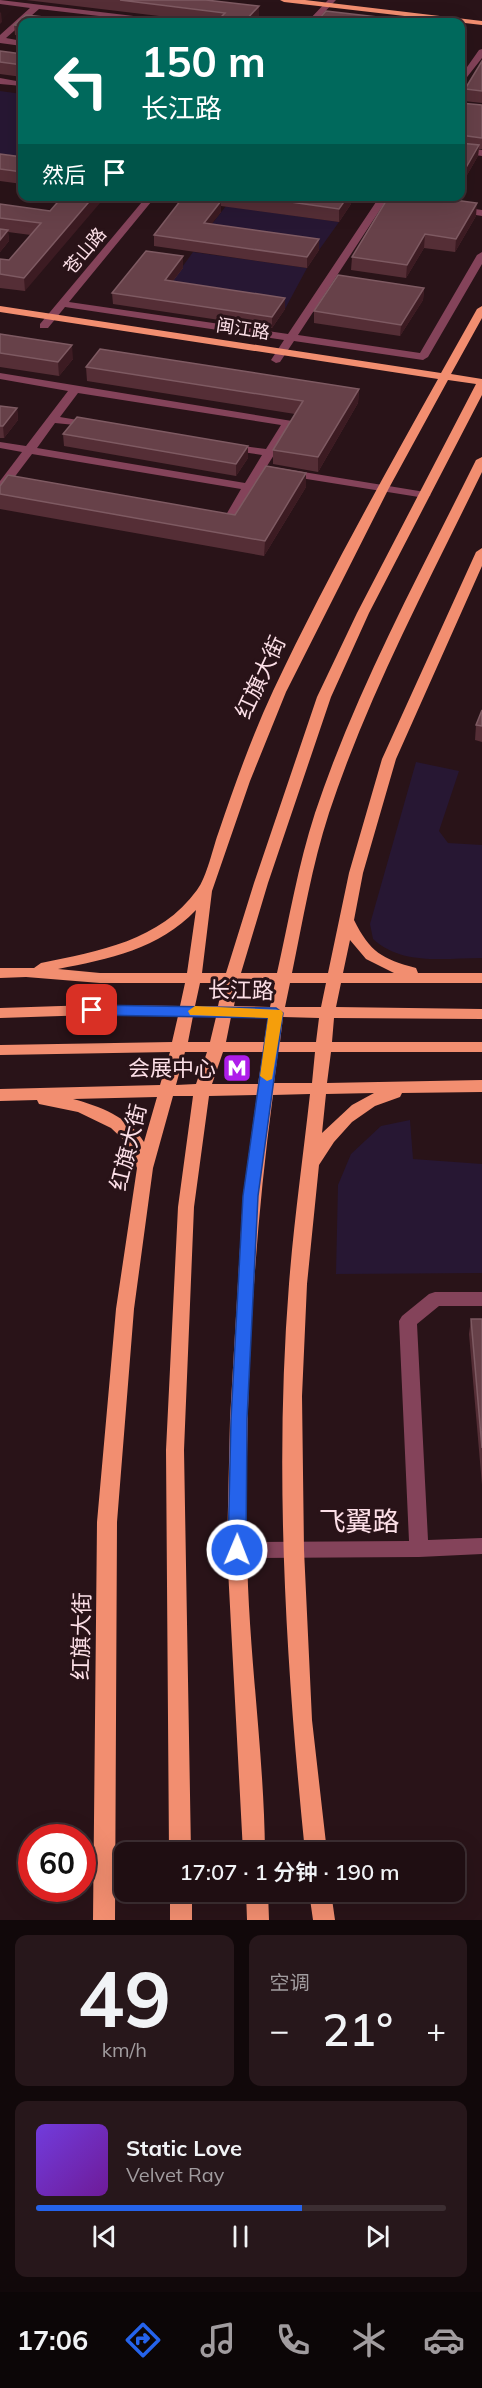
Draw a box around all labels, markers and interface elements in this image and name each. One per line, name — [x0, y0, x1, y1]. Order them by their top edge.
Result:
text: 150 m — [141, 35, 266, 88]
icon: left — [42, 42, 120, 120]
text: 长江路 — [141, 91, 222, 125]
icon: arrive — [98, 156, 131, 189]
text: 然后 — [42, 161, 86, 189]
street label: 苍山路 — [58, 223, 111, 279]
street label: 闽江路 — [215, 313, 272, 344]
street label: 红旗大街 — [229, 631, 291, 723]
street label: 长江路 — [208, 975, 274, 1005]
pin — [66, 984, 117, 1035]
icon: arrive — [75, 993, 108, 1026]
metro station icon: 会展中心 — [221, 1052, 253, 1084]
place label: 会展中心 — [128, 1054, 216, 1082]
street label: 红旗大街 — [104, 1101, 152, 1193]
street label: 飞翼路 — [319, 1504, 400, 1538]
position arrow — [205, 1518, 269, 1582]
street label: 红旗大街 — [66, 1592, 96, 1680]
speed limit sign: 60 — [18, 1824, 96, 1902]
text: 17:07 · 1 分钟 · 190 m — [179, 1858, 400, 1886]
text: 49 — [77, 1949, 171, 2047]
text: 空调 — [270, 1970, 310, 1995]
text: 21° — [322, 2001, 393, 2057]
text: − — [270, 2009, 289, 2050]
text: + — [426, 2009, 446, 2050]
text: km/h — [102, 2037, 147, 2062]
text: Static Love — [126, 2134, 242, 2162]
text: Velvet Ray — [126, 2162, 224, 2187]
icon: previous — [88, 2220, 121, 2253]
icon: pause — [224, 2220, 257, 2253]
icon: next — [361, 2220, 394, 2253]
icon: directions — [122, 2319, 164, 2361]
icon: music — [197, 2319, 239, 2361]
icon: phone — [272, 2319, 314, 2361]
icon: climate — [348, 2319, 390, 2361]
icon: car — [423, 2319, 465, 2361]
text: 17:06 — [17, 2323, 88, 2357]

